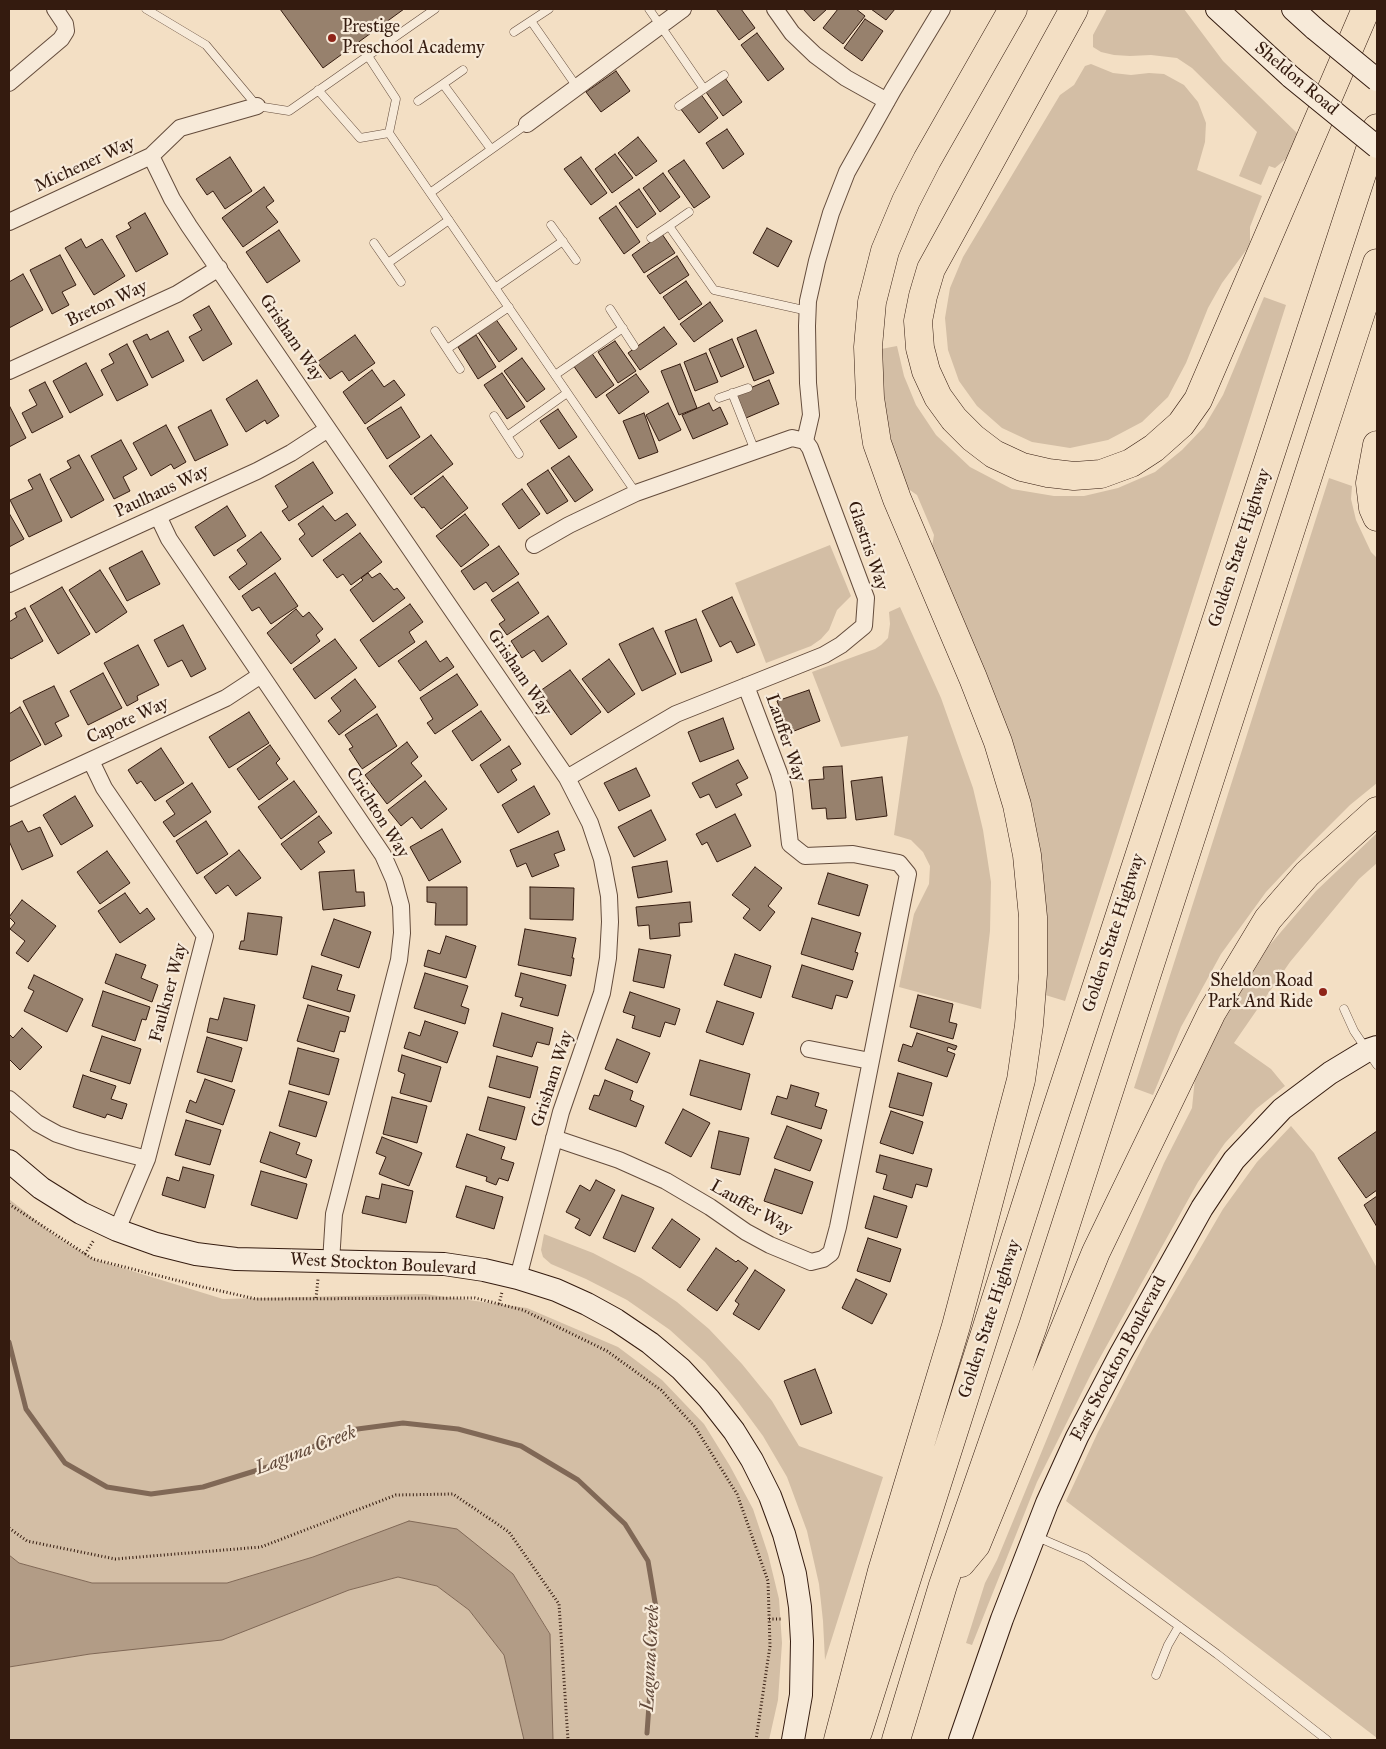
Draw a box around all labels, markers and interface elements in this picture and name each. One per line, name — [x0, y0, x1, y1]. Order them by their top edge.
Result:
place label: Prestige Preschool Academy — [342, 17, 484, 59]
marker: Prestige Preschool Academy — [326, 32, 338, 44]
street label: Sheldon Road — [1250, 38, 1342, 120]
street label: Michener Way — [31, 132, 139, 198]
street label: Breton Way — [63, 276, 151, 332]
street label: Grisham Way — [254, 290, 328, 386]
street label: Paulhaus Way — [111, 461, 213, 523]
street label: Golden State Highway — [1204, 466, 1276, 630]
street label: Glastris Way — [842, 499, 892, 593]
street label: Grisham Way — [482, 625, 556, 721]
street label: Lauffer Way — [760, 691, 810, 785]
street label: Capote Way — [84, 693, 172, 749]
street label: Crichton Way — [341, 764, 413, 862]
street label: Golden State Highway — [1078, 851, 1150, 1015]
street label: Faulkner Way — [145, 941, 193, 1045]
place label: Sheldon Road Park And Ride — [1208, 971, 1313, 1014]
marker: Sheldon Road Park And Ride — [1317, 986, 1329, 998]
street label: Grisham Way — [527, 1028, 579, 1130]
street label: Lauffer Way — [706, 1176, 796, 1240]
street label: Golden State Highway — [954, 1237, 1026, 1401]
street label: West Stockton Boulevard — [289, 1249, 477, 1281]
street label: East Stockton Boulevard — [1066, 1273, 1172, 1445]
water label: Laguna Creek — [252, 1421, 360, 1481]
water label: Laguna Creek — [637, 1604, 665, 1712]

